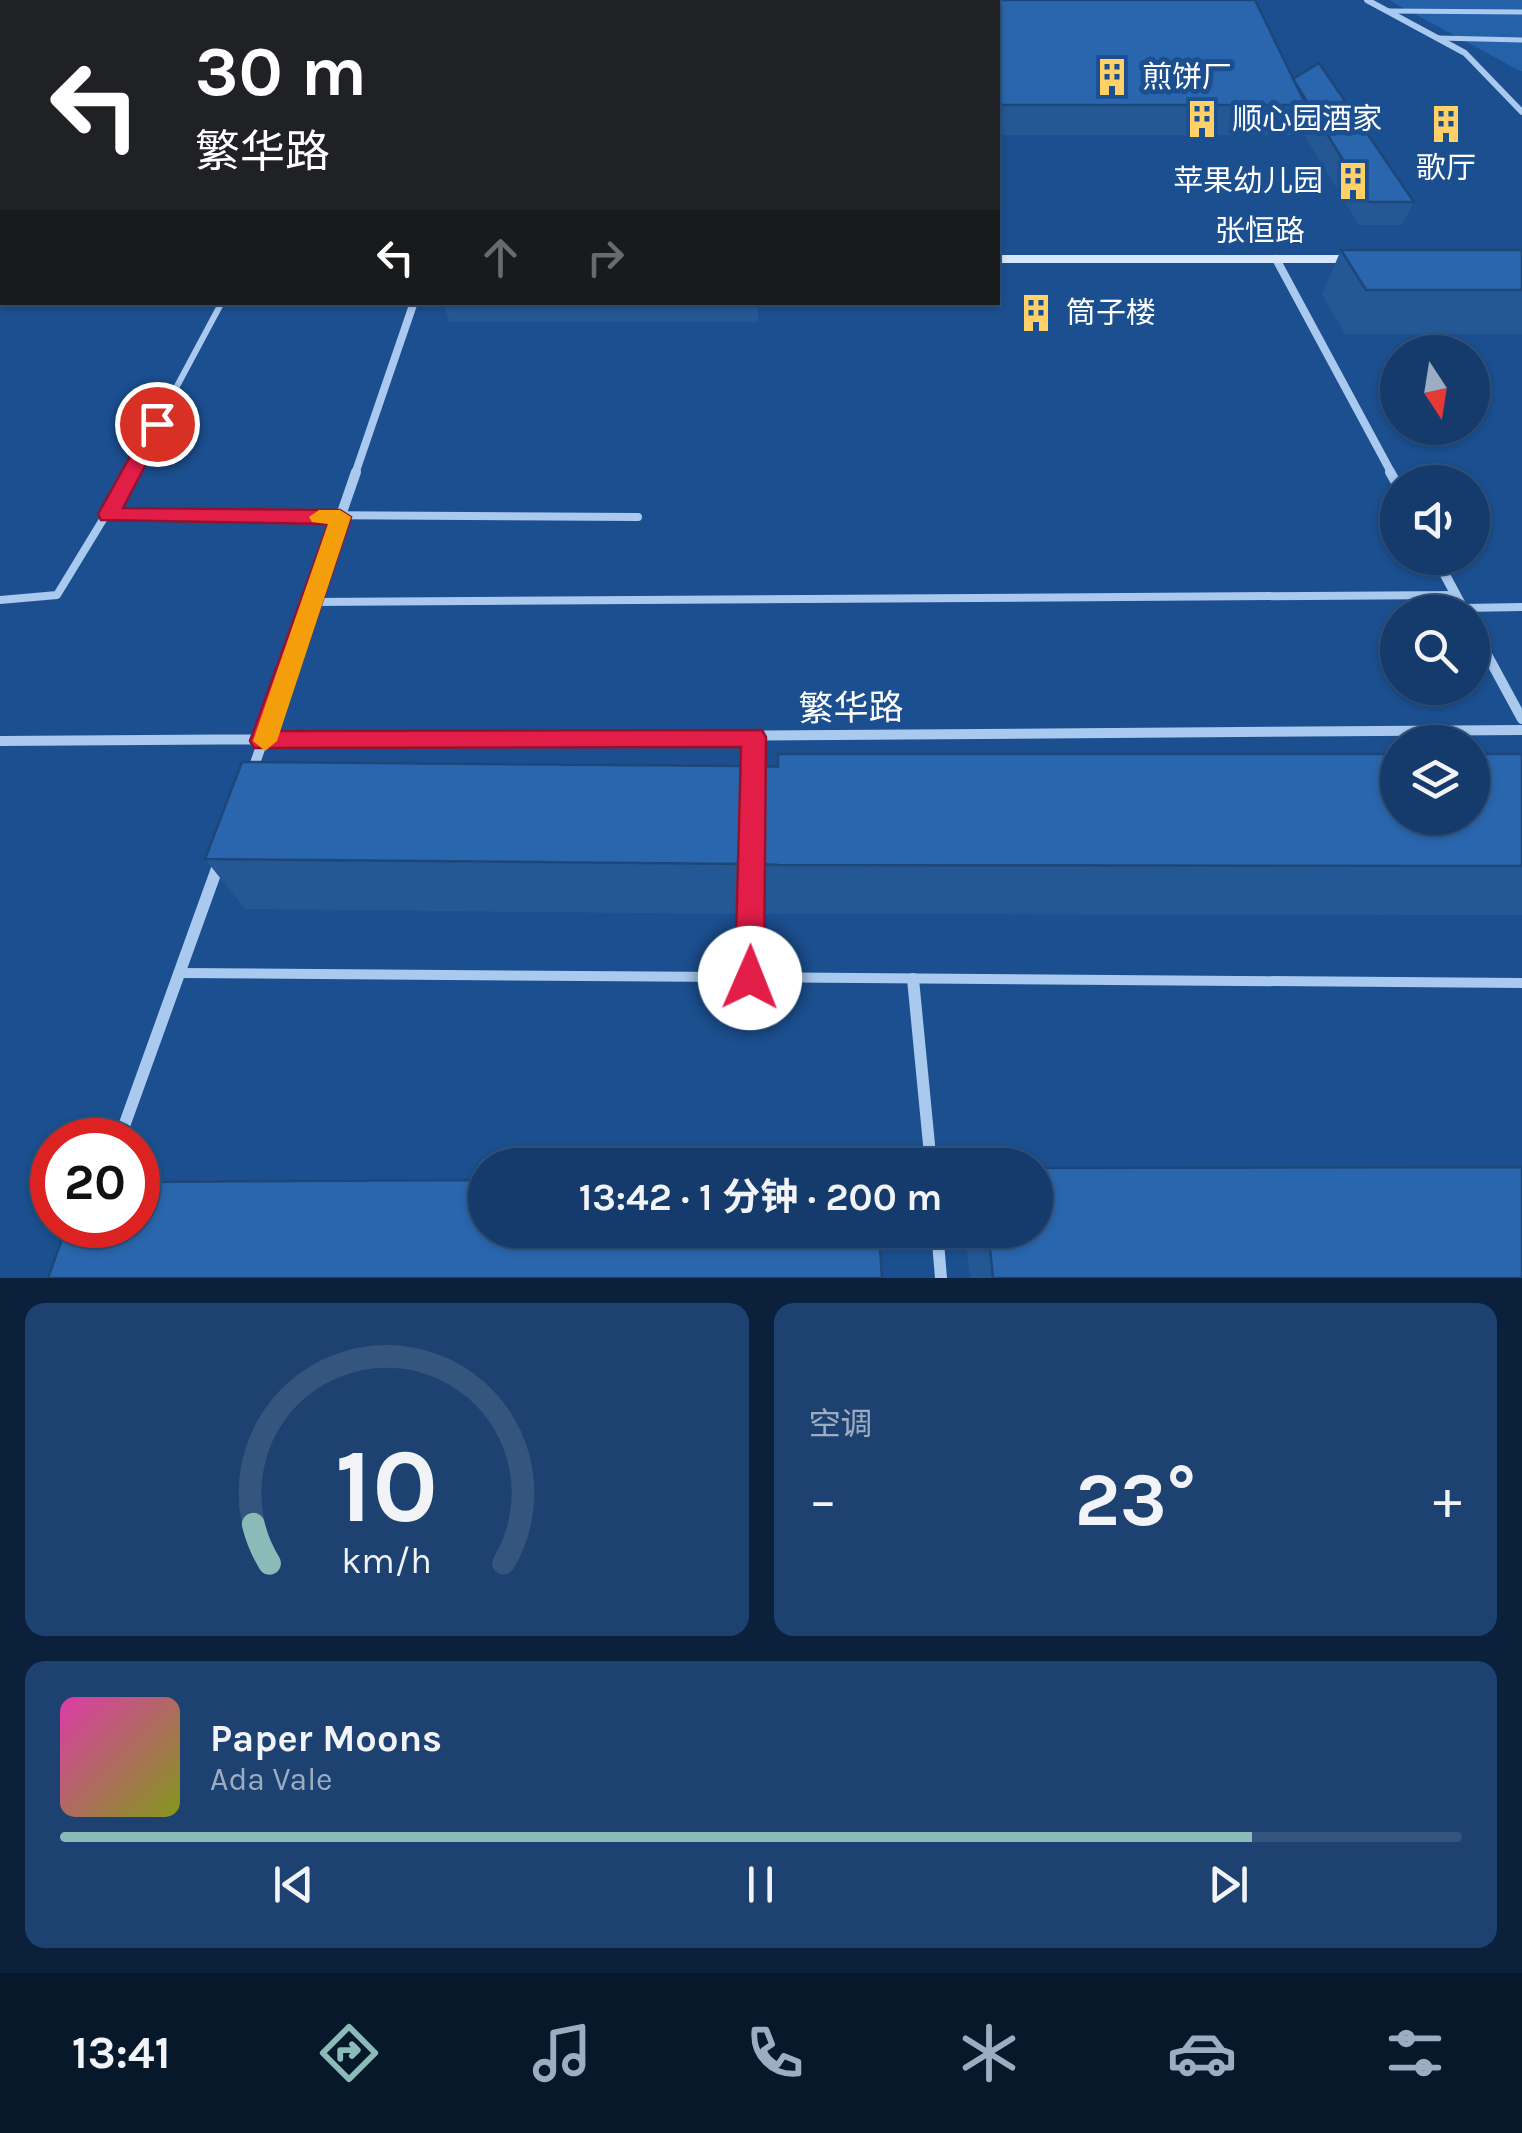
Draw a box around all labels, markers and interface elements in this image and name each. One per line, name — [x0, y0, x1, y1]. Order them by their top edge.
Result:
text: 30 m — [195, 31, 367, 113]
icon: left — [30, 40, 160, 170]
building icon: 煎饼厂 — [1091, 56, 1133, 98]
place label: 煎饼厂 — [1142, 59, 1232, 95]
building icon: 顺心园酒家 — [1181, 98, 1223, 140]
place label: 顺心园酒家 — [1232, 101, 1382, 137]
building icon: 歌厅 — [1425, 103, 1467, 145]
text: 繁华路 — [195, 126, 330, 178]
place label: 歌厅 — [1416, 150, 1476, 186]
building icon: 苹果幼儿园 — [1332, 160, 1374, 202]
place label: 苹果幼儿园 — [1173, 163, 1323, 199]
street label: 张恒路 — [1215, 213, 1305, 249]
icon: left — [368, 230, 423, 285]
icon: ahead — [473, 230, 528, 285]
icon: right — [578, 230, 633, 285]
building icon: 筒子楼 — [1015, 292, 1057, 334]
place label: 筒子楼 — [1066, 295, 1156, 331]
north arrow — [1380, 335, 1490, 445]
map controls — [1380, 335, 1490, 835]
pin — [115, 382, 200, 467]
icon: arrive — [130, 397, 185, 452]
button: sound — [1380, 465, 1490, 575]
button: search — [1380, 595, 1490, 705]
street label: 繁华路 — [798, 687, 904, 730]
button: layers — [1380, 725, 1490, 835]
position arrow — [698, 926, 802, 1030]
speed limit sign: 20 — [30, 1118, 160, 1248]
text: 13:42 · 1 分钟 · 200 m — [579, 1175, 942, 1220]
text: 空调 — [809, 1406, 873, 1443]
text: 10 — [335, 1426, 438, 1547]
text: 23° — [1075, 1456, 1196, 1544]
text: − — [809, 1468, 837, 1532]
text: + — [1433, 1468, 1462, 1532]
text: km/h — [341, 1540, 432, 1582]
text: Paper Moons — [210, 1716, 442, 1761]
text: Ada Vale — [210, 1761, 333, 1798]
icon: previous — [266, 1857, 321, 1912]
icon: pause — [733, 1857, 788, 1912]
icon: next — [1201, 1857, 1256, 1912]
icon: directions — [314, 2018, 384, 2088]
icon: music — [527, 2018, 597, 2088]
icon: phone — [740, 2018, 810, 2088]
icon: climate — [954, 2018, 1024, 2088]
icon: car — [1167, 2018, 1237, 2088]
icon: filters — [1380, 2018, 1450, 2088]
text: 13:41 — [72, 2027, 171, 2079]

